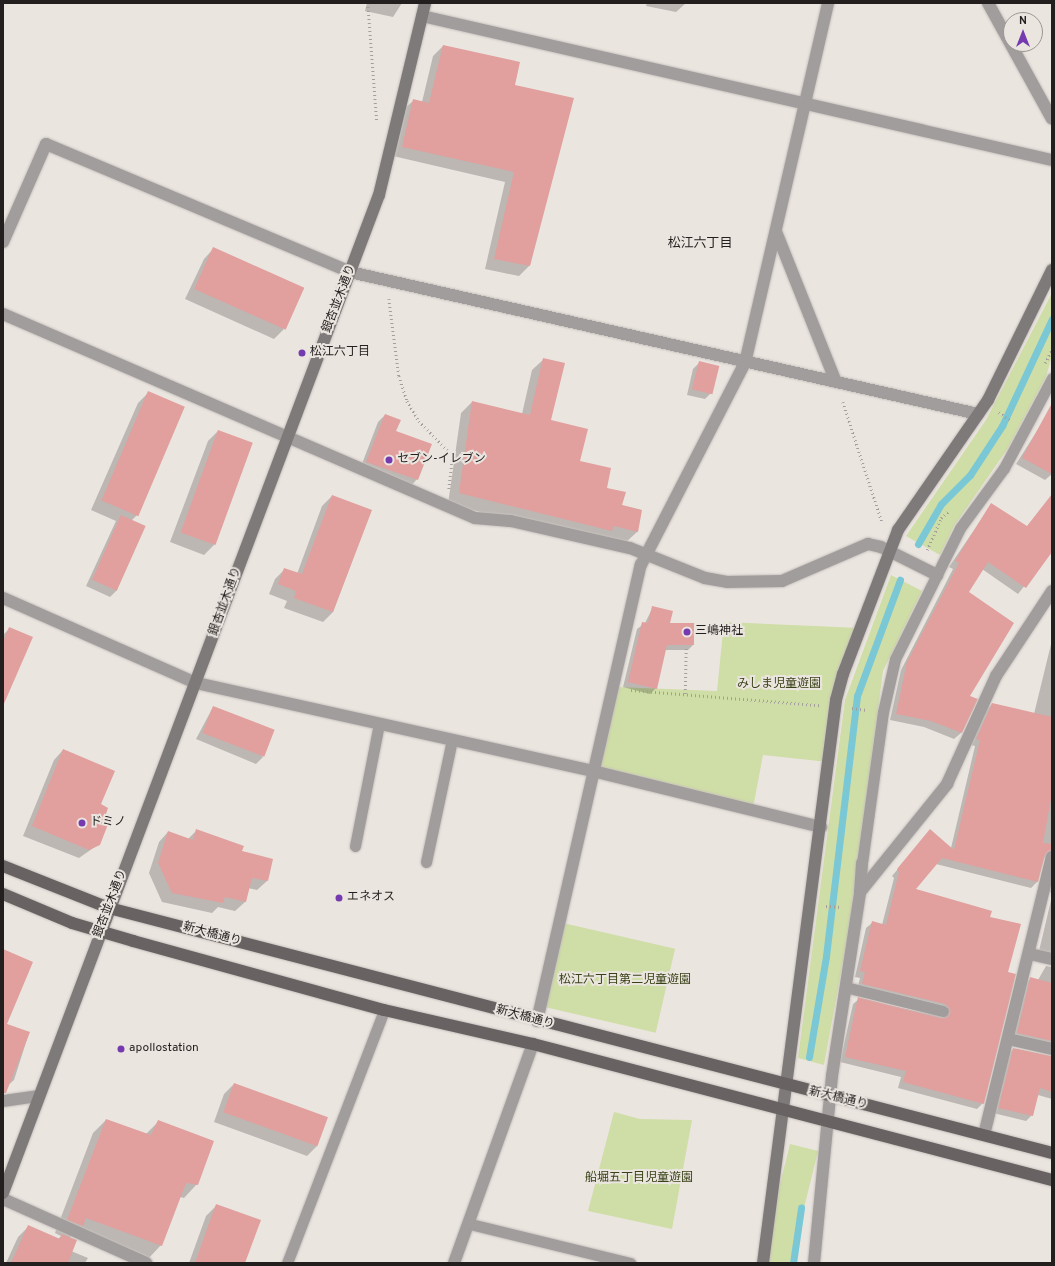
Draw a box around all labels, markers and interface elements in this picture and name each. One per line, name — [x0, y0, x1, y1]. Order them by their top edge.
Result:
north arrow — [1003, 12, 1043, 52]
text: N — [1019, 14, 1027, 28]
district label: 松江六丁目 — [668, 236, 732, 252]
street label: 銀杏並木通り — [320, 263, 360, 335]
place label: 松江六丁目 — [310, 346, 370, 360]
marker: 松江六丁目 — [297, 348, 307, 358]
place label: セブン-イレブン — [397, 453, 486, 467]
marker: セブン-イレブン — [384, 455, 394, 465]
street label: 銀杏並木通り — [207, 566, 245, 638]
place label: 三嶋神社 — [695, 625, 743, 639]
marker: 三嶋神社 — [682, 627, 692, 637]
park label: みしま児童遊園 — [737, 678, 821, 692]
place label: ドミノ — [90, 816, 126, 830]
marker: ドミノ — [77, 818, 87, 828]
street label: 銀杏並木通り — [91, 868, 131, 940]
place label: エネオス — [347, 891, 395, 905]
marker: エネオス — [334, 893, 344, 903]
street label: 新大橋通り — [181, 920, 243, 950]
park label: 松江六丁目第二児童遊園 — [559, 974, 691, 988]
street label: 新大橋通り — [494, 1003, 556, 1033]
place label: apollostation — [129, 1042, 199, 1056]
marker: apollostation — [116, 1044, 126, 1054]
street label: 新大橋通り — [807, 1085, 869, 1113]
park label: 船堀五丁目児童遊園 — [585, 1172, 693, 1186]

